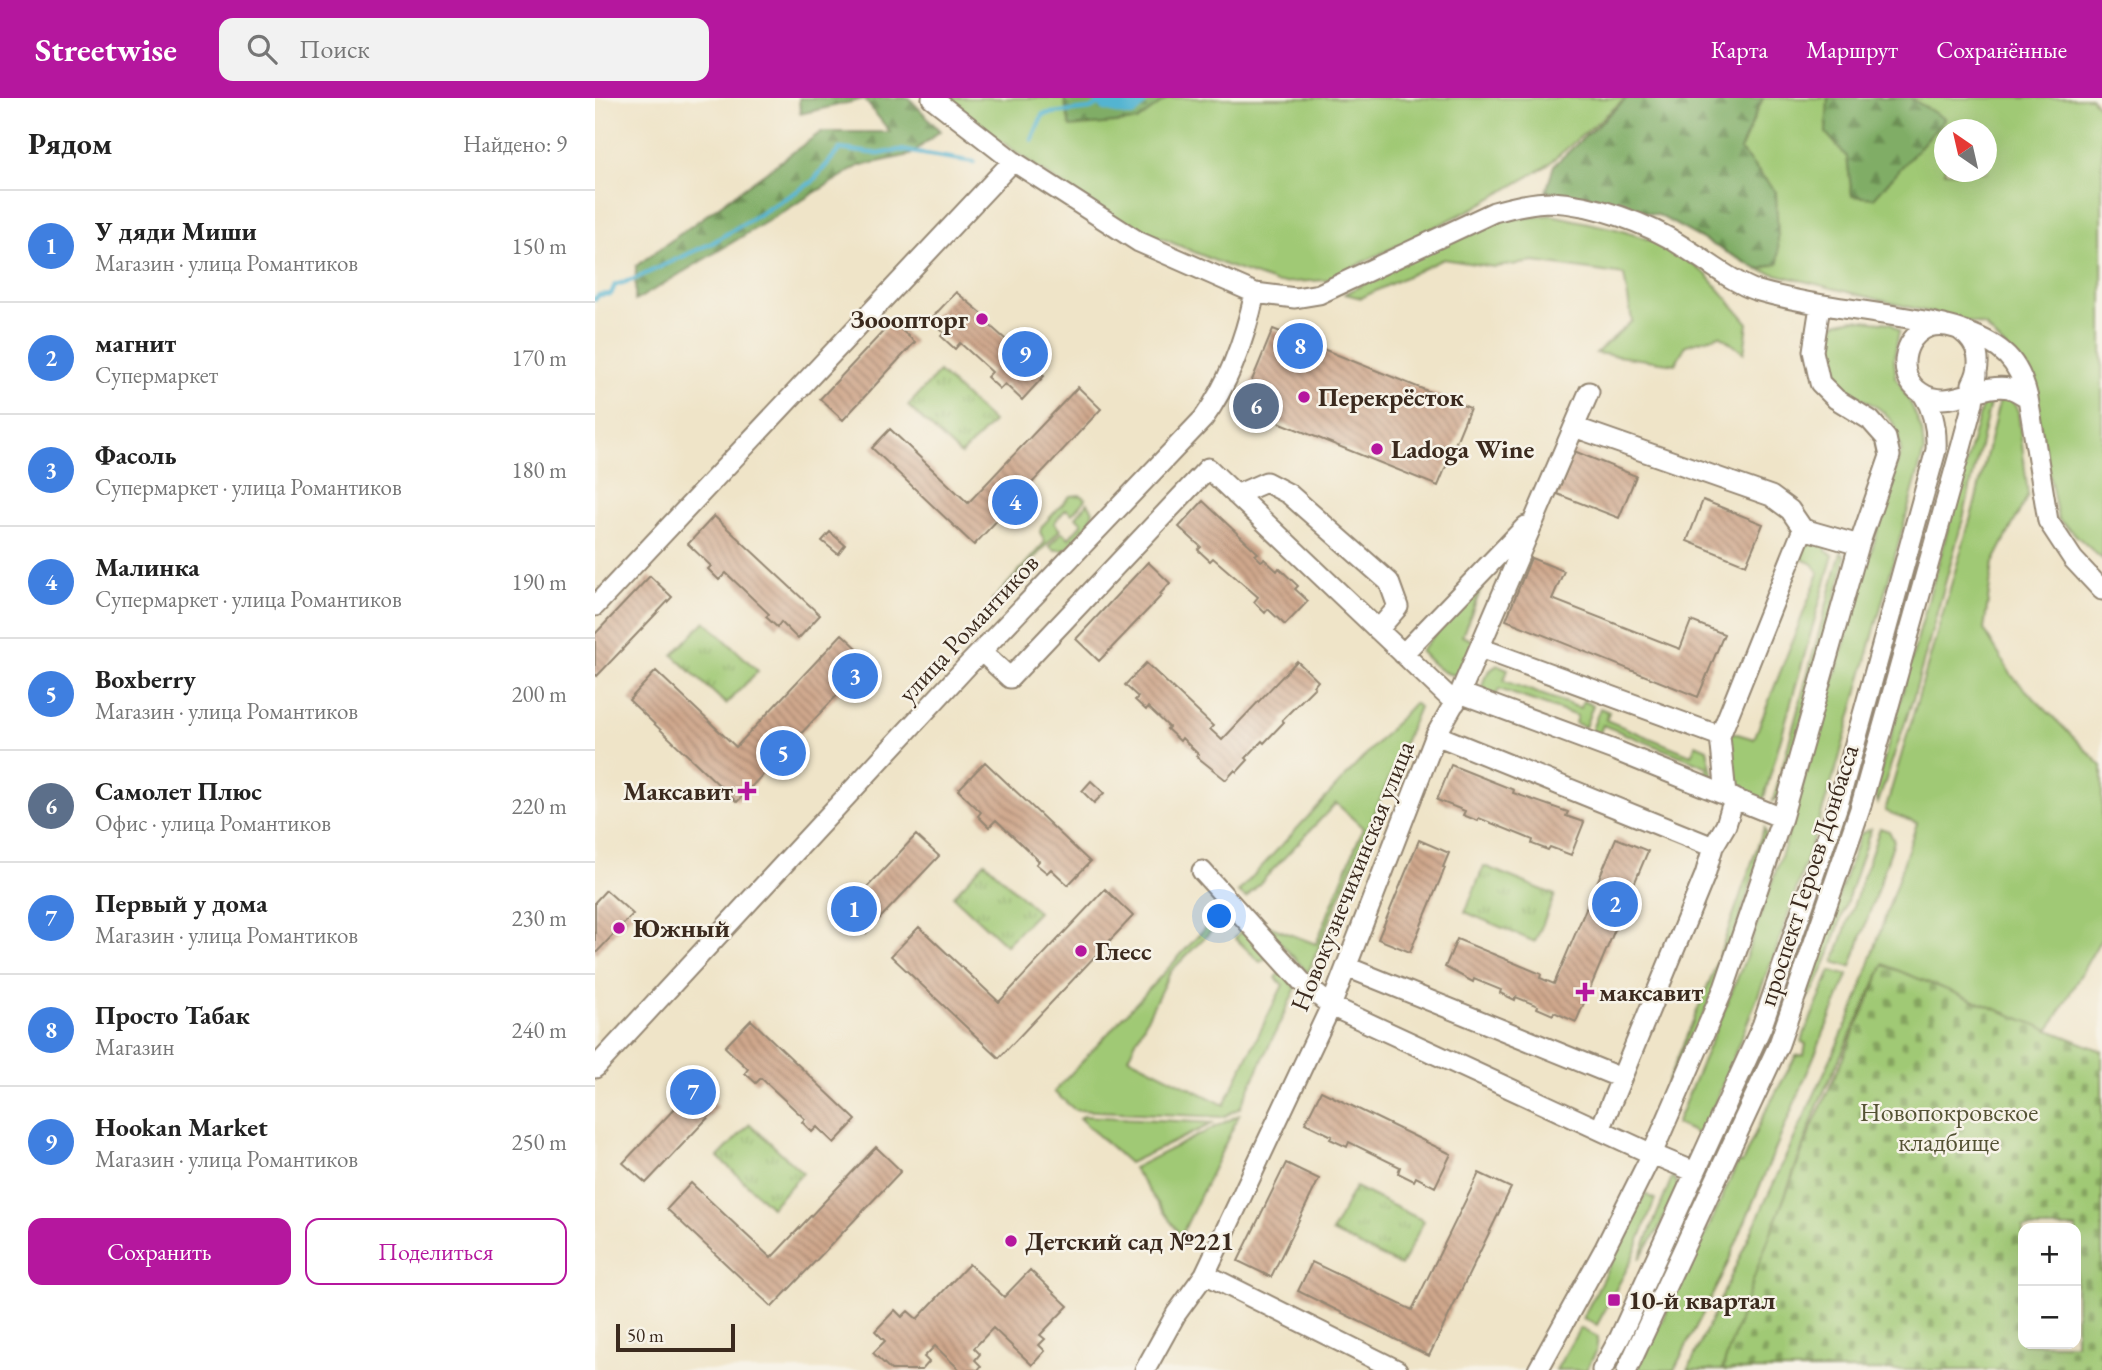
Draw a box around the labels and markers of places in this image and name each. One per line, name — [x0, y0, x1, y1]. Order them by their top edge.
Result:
place label: Зооопторг — [850, 302, 969, 336]
marker: Зооопторг — [974, 311, 990, 327]
pin: 8 — [1277, 320, 1323, 372]
pin: 9 — [1002, 328, 1048, 380]
pin: 6 — [1233, 380, 1279, 432]
place label: Перекрёсток — [1318, 380, 1465, 414]
marker: Перекрёсток — [1296, 389, 1312, 405]
place label: Ladoga Wine — [1391, 432, 1534, 466]
marker: Ladoga Wine — [1369, 441, 1385, 457]
pin: 4 — [992, 476, 1038, 528]
pin: 3 — [832, 650, 878, 702]
pin: 5 — [760, 727, 806, 779]
place label: Максавит — [623, 774, 733, 808]
marker: Максавит — [739, 783, 755, 799]
pin: 2 — [1592, 878, 1638, 930]
pin: 1 — [831, 883, 877, 935]
place label: Южный — [633, 911, 730, 945]
marker: Южный — [611, 920, 627, 936]
place label: Глесс — [1095, 934, 1152, 968]
marker: Глесс — [1073, 943, 1089, 959]
place label: максавит — [1599, 975, 1703, 1009]
marker: максавит — [1577, 984, 1593, 1000]
pin: 7 — [670, 1066, 716, 1118]
place label: Детский сад №221 — [1025, 1224, 1234, 1258]
marker: Детский сад №221 — [1003, 1233, 1019, 1249]
place label: 10-й квартал — [1628, 1283, 1775, 1317]
marker: 10-й квартал — [1606, 1292, 1622, 1308]

